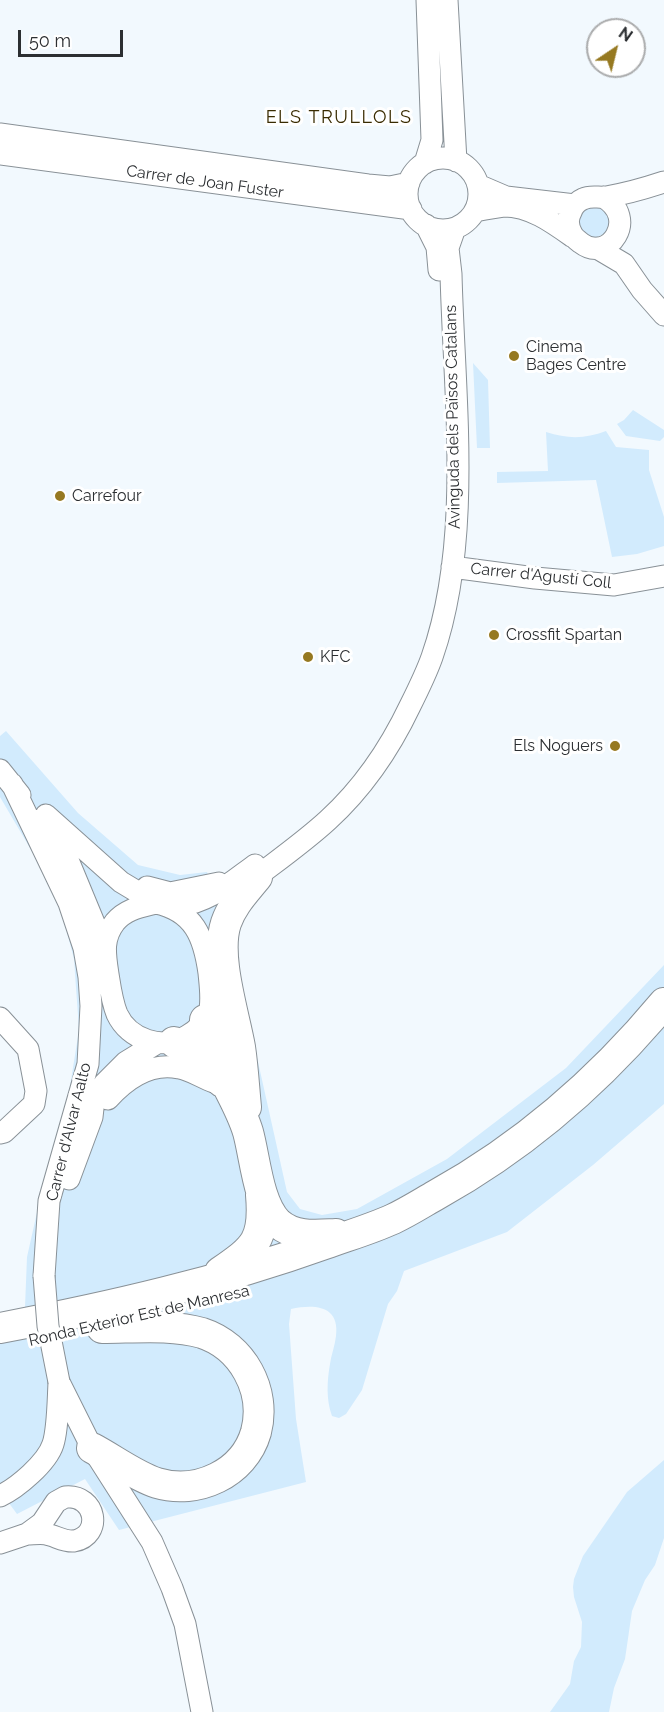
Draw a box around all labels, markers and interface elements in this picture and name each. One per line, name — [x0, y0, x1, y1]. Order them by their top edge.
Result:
scale bar — [21, 18, 126, 56]
north arrow — [586, 18, 646, 78]
text: N — [615, 23, 636, 46]
text: 50 m — [29, 30, 71, 51]
district label: ELS TRULLOLS — [266, 107, 412, 129]
street label: Carrer de Joan Fuster — [125, 161, 285, 203]
street label: Avinguda dels Països Catalans — [441, 305, 465, 529]
place label: Cinema Bages Centre — [526, 337, 626, 375]
marker: Cinema Bages Centre — [507, 349, 521, 363]
place label: Carrefour — [72, 486, 142, 506]
marker: Carrefour — [53, 489, 67, 503]
street label: Carrer d'Agustí Coll — [470, 559, 612, 593]
place label: Crossfit Spartan — [506, 625, 622, 645]
marker: Crossfit Spartan — [487, 628, 501, 642]
place label: KFC — [320, 647, 350, 667]
marker: KFC — [301, 650, 315, 664]
place label: Els Noguers — [513, 736, 603, 756]
marker: Els Noguers — [608, 739, 622, 753]
street label: Carrer d'Alvar Aalto — [43, 1061, 95, 1203]
street label: Ronda Exterior Est de Manresa — [27, 1281, 251, 1351]

